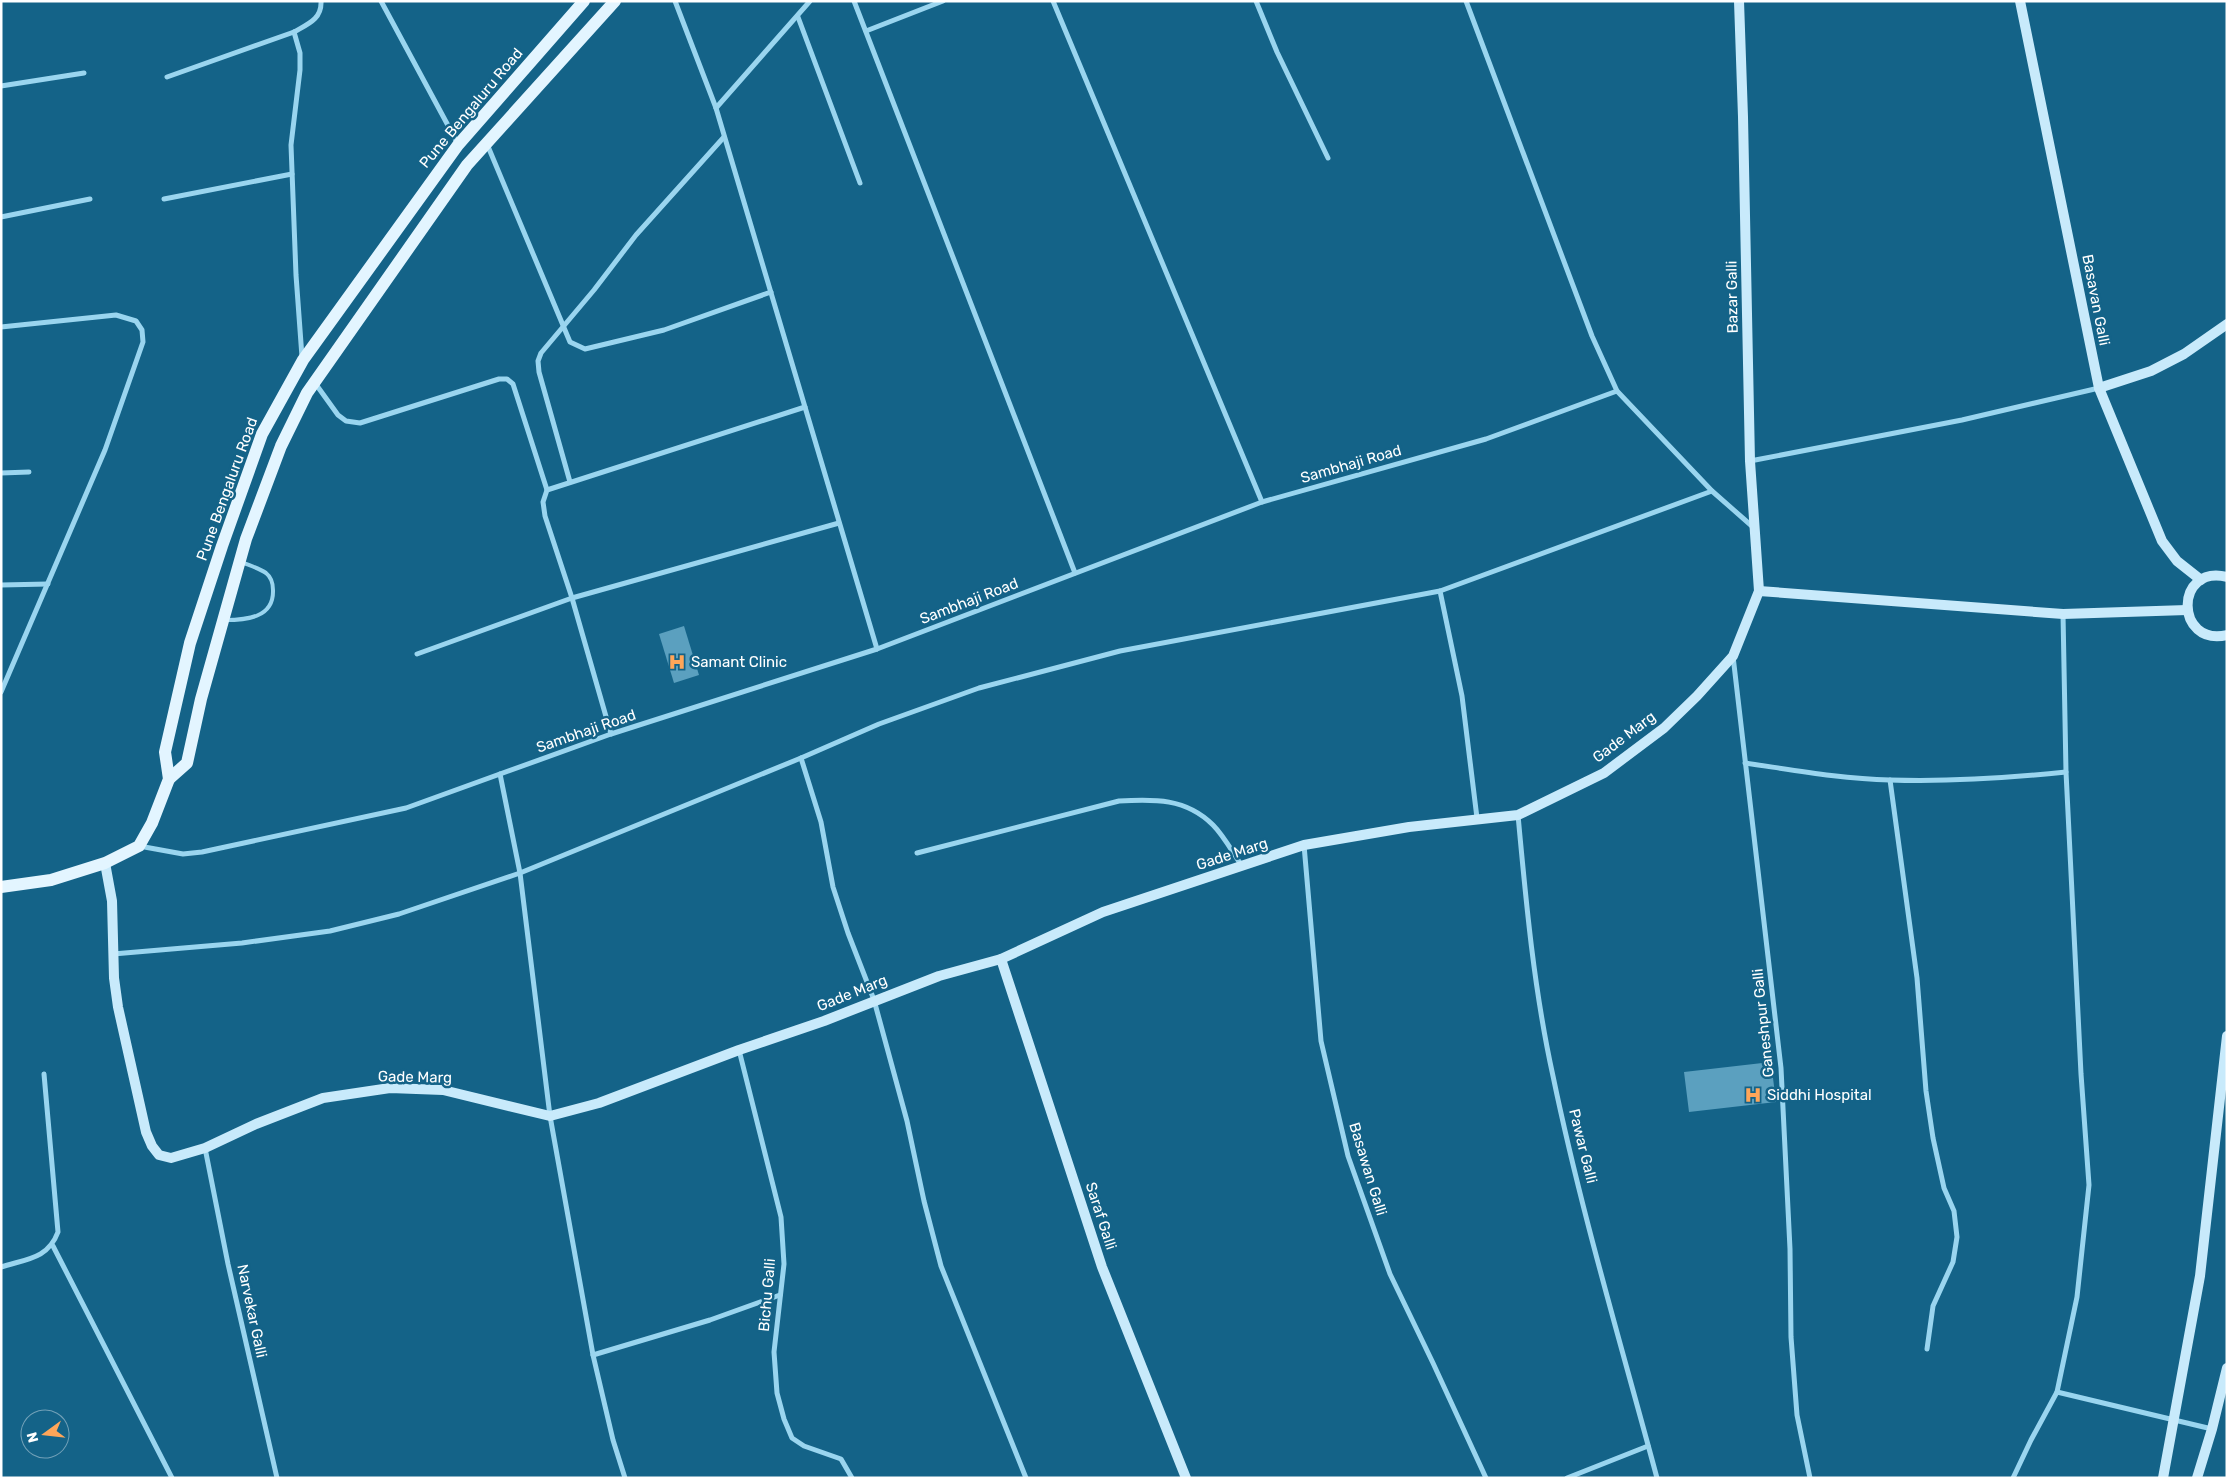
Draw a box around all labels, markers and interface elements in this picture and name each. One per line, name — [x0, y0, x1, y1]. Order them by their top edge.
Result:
street label: Pune Bengaluru Road — [416, 44, 526, 172]
street label: Basavan Galli — [2078, 253, 2114, 347]
street label: Bazar Galli — [1722, 261, 1742, 333]
street label: Pune Bengaluru Road — [193, 415, 261, 563]
street label: Sambhaji Road — [1298, 441, 1404, 487]
street label: Sambhaji Road — [917, 574, 1021, 628]
hospital icon: Samant Clinic — [667, 652, 687, 672]
place label: Samant Clinic — [691, 653, 787, 671]
street label: Sambhaji Road — [534, 706, 638, 756]
street label: Gade Marg — [1589, 707, 1659, 767]
street label: Gade Marg — [1194, 834, 1270, 874]
street label: Ganeshpur Galli — [1748, 968, 1778, 1078]
street label: Gade Marg — [814, 971, 890, 1015]
street label: Gade Marg — [378, 1067, 452, 1087]
hospital icon: Siddhi Hospital — [1743, 1085, 1763, 1105]
place label: Siddhi Hospital — [1767, 1086, 1872, 1104]
street label: Pawar Galli — [1565, 1107, 1601, 1185]
street label: Basawan Galli — [1345, 1120, 1391, 1218]
street label: Saraf Galli — [1082, 1180, 1120, 1252]
street label: Bichu Galli — [755, 1258, 779, 1332]
street label: Narvekar Galli — [233, 1263, 271, 1359]
north arrow — [20, 1409, 70, 1459]
text: N — [23, 1430, 42, 1444]

